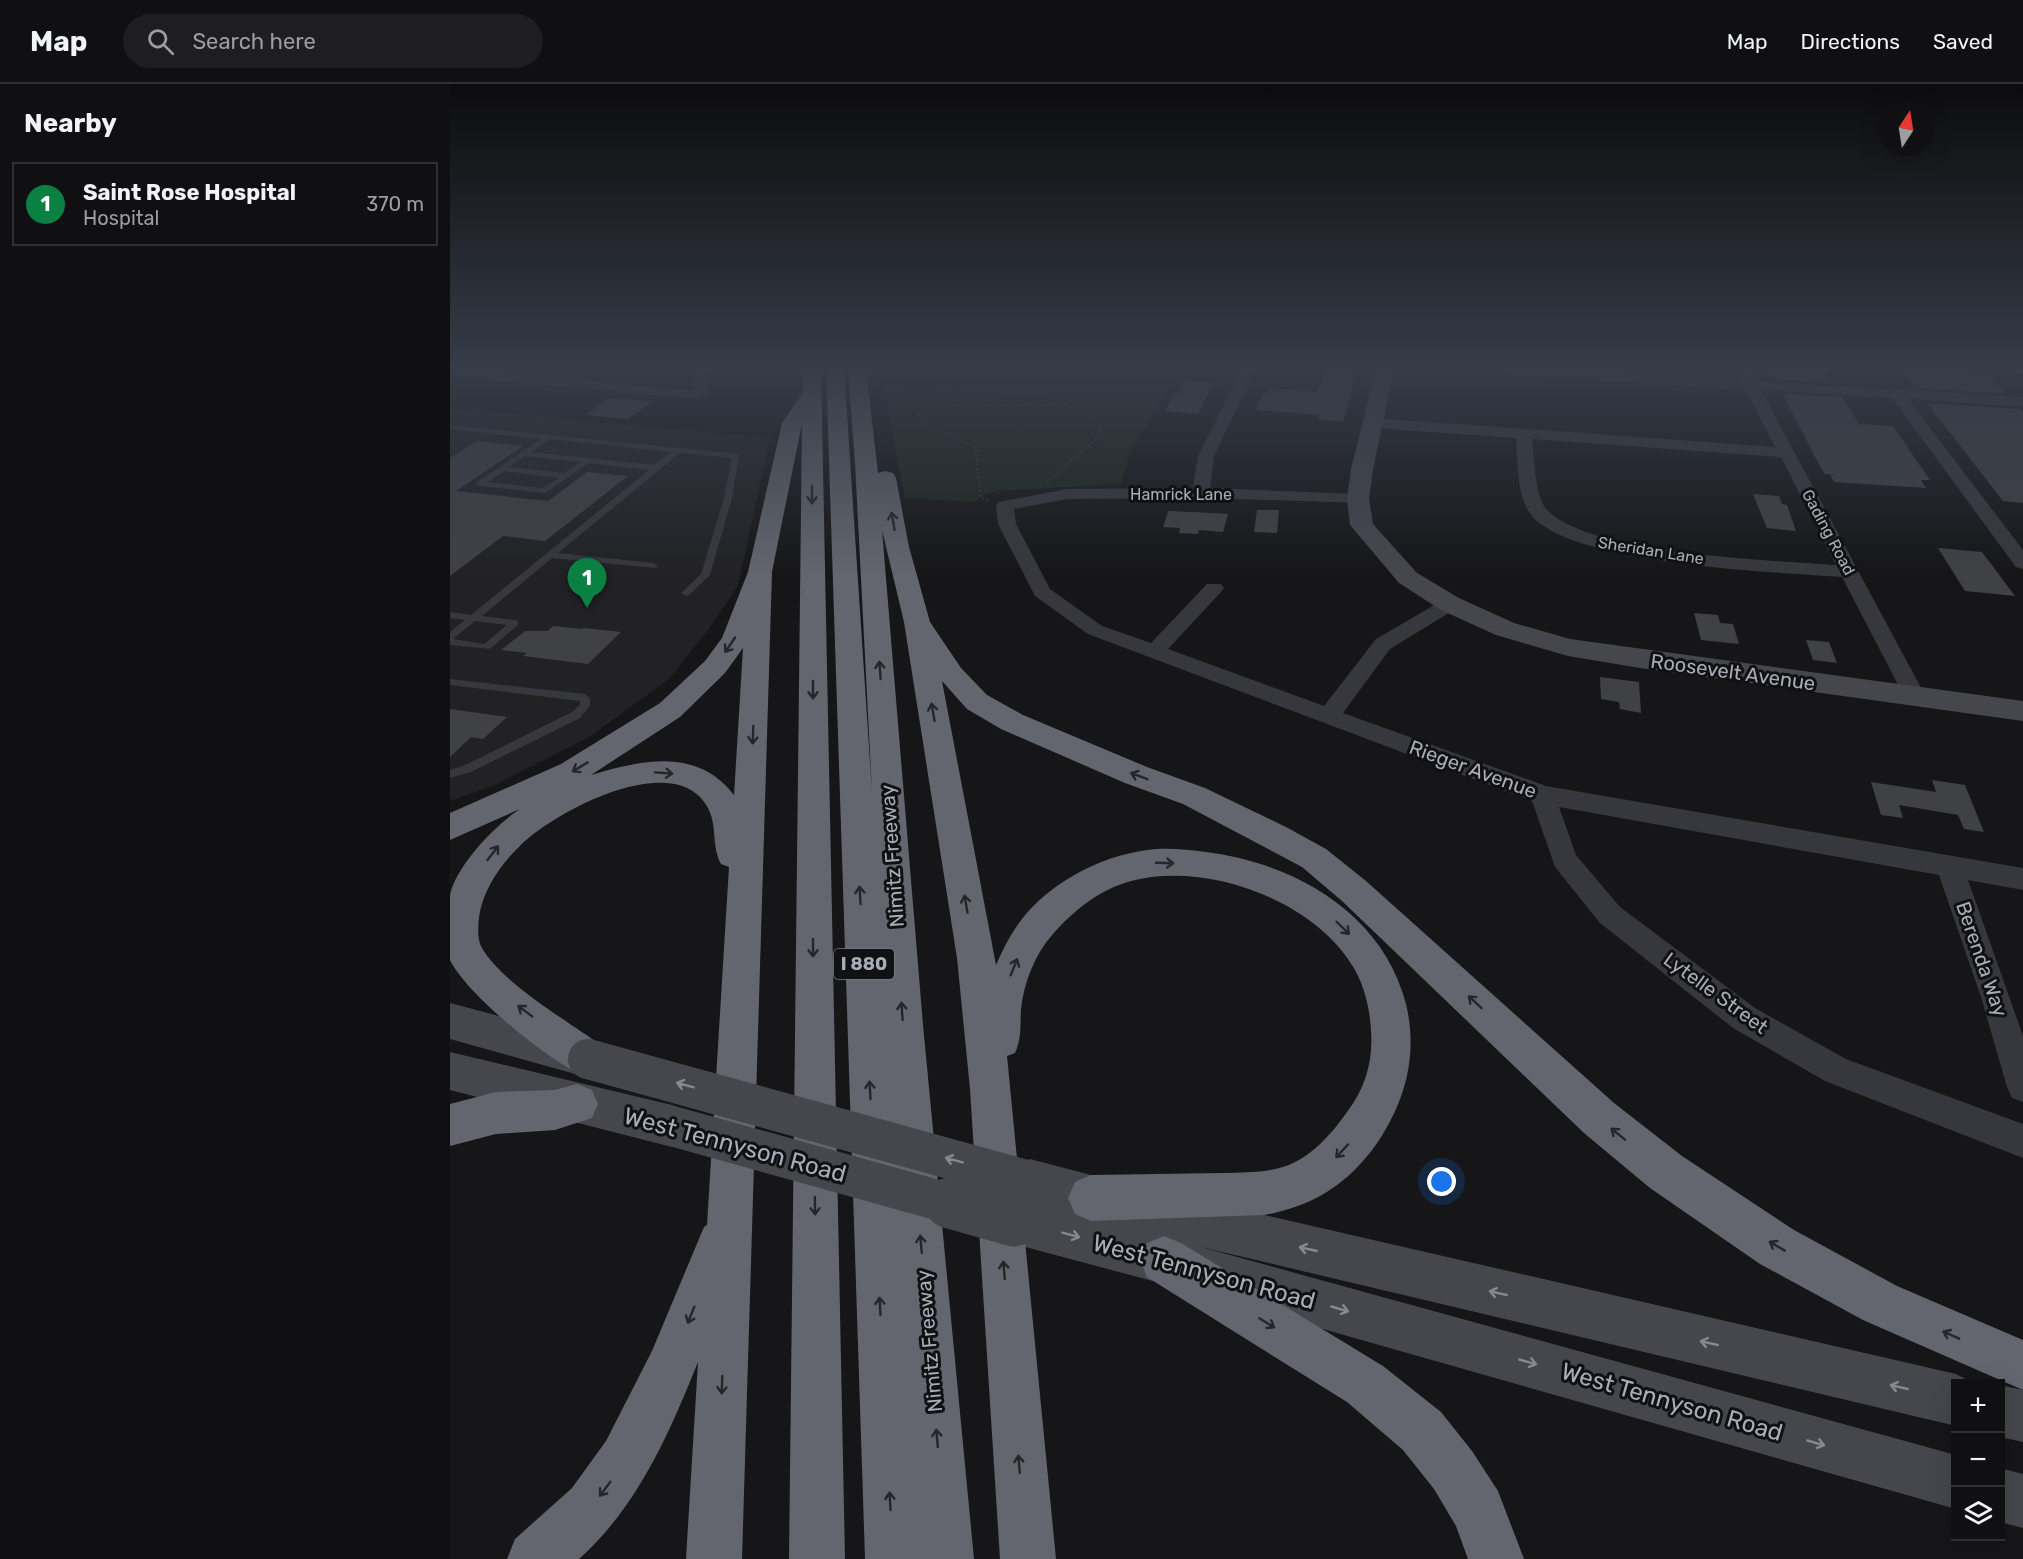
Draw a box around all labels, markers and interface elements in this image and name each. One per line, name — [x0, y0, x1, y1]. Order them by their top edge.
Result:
search box — [123, 14, 543, 68]
text: Map — [30, 25, 87, 58]
icon: search — [144, 25, 177, 58]
text: Search here — [192, 28, 316, 55]
text: Map — [1727, 29, 1768, 54]
text: Directions — [1801, 29, 1900, 54]
text: Saved — [1933, 29, 1993, 54]
north arrow — [1879, 102, 1933, 156]
text: Nearby — [24, 108, 117, 139]
text: Saint Rose Hospital — [83, 179, 296, 206]
text: 1 — [41, 192, 50, 216]
text: 370 m — [366, 192, 424, 216]
text: Hospital — [83, 206, 159, 230]
one-way arrow — [806, 485, 818, 505]
street label: Hamrick Lane — [1130, 485, 1232, 504]
street label: Gading Road — [1798, 486, 1859, 578]
one-way arrow — [887, 512, 898, 532]
street label: Sheridan Lane — [1597, 533, 1705, 568]
pin: 1 — [568, 558, 606, 608]
one-way arrow — [724, 636, 736, 653]
street label: Roosevelt Avenue — [1649, 649, 1817, 695]
one-way arrow — [874, 661, 885, 681]
one-way arrow — [807, 680, 819, 700]
one-way arrow — [927, 703, 938, 722]
one-way arrow — [747, 725, 759, 745]
street label: Rieger Avenue — [1406, 735, 1540, 803]
one-way arrow — [572, 761, 589, 773]
one-way arrow — [654, 768, 674, 779]
one-way arrow — [1130, 770, 1149, 781]
street label: Nimitz Freeway — [875, 784, 909, 928]
one-way arrow — [486, 845, 499, 861]
one-way arrow — [1154, 857, 1174, 868]
one-way arrow — [855, 886, 866, 906]
one-way arrow — [960, 895, 971, 914]
street label: Berenda Way — [1951, 898, 2013, 1020]
one-way arrow — [1335, 921, 1350, 935]
one-way arrow — [807, 938, 819, 958]
street label: Lytelle Street — [1659, 947, 1773, 1039]
road number: I 880 — [834, 949, 894, 979]
one-way arrow — [1009, 958, 1020, 977]
one-way arrow — [1467, 995, 1482, 1009]
one-way arrow — [897, 1002, 908, 1022]
one-way arrow — [517, 1005, 533, 1018]
one-way arrow — [676, 1079, 695, 1091]
one-way arrow — [864, 1081, 875, 1101]
street label: West Tennyson Road — [621, 1102, 849, 1188]
one-way arrow — [1611, 1127, 1627, 1140]
one-way arrow — [1335, 1143, 1350, 1158]
one-way arrow — [945, 1154, 964, 1165]
your location — [1427, 1167, 1456, 1196]
one-way arrow — [809, 1196, 821, 1216]
street label: West Tennyson Road — [1090, 1229, 1318, 1315]
one-way arrow — [1061, 1230, 1080, 1242]
one-way arrow — [915, 1234, 926, 1254]
one-way arrow — [1769, 1240, 1786, 1252]
one-way arrow — [1299, 1243, 1319, 1254]
one-way arrow — [998, 1261, 1009, 1280]
street label: Nimitz Freeway — [911, 1269, 947, 1413]
one-way arrow — [1489, 1287, 1508, 1299]
one-way arrow — [875, 1296, 886, 1316]
one-way arrow — [1330, 1304, 1349, 1315]
one-way arrow — [685, 1305, 696, 1324]
one-way arrow — [1258, 1318, 1275, 1330]
one-way arrow — [1942, 1328, 1960, 1339]
one-way arrow — [1699, 1336, 1718, 1348]
one-way arrow — [1518, 1357, 1537, 1368]
street label: West Tennyson Road — [1558, 1357, 1786, 1447]
one-way arrow — [716, 1375, 727, 1395]
map controls — [1951, 1379, 2005, 1541]
button: + — [1951, 1379, 2005, 1433]
one-way arrow — [1889, 1381, 1909, 1392]
one-way arrow — [931, 1428, 942, 1448]
button: − — [1951, 1433, 2005, 1487]
one-way arrow — [1806, 1438, 1825, 1449]
one-way arrow — [1014, 1455, 1025, 1475]
one-way arrow — [599, 1481, 611, 1497]
button: layers — [1951, 1487, 2005, 1541]
one-way arrow — [884, 1491, 895, 1511]

